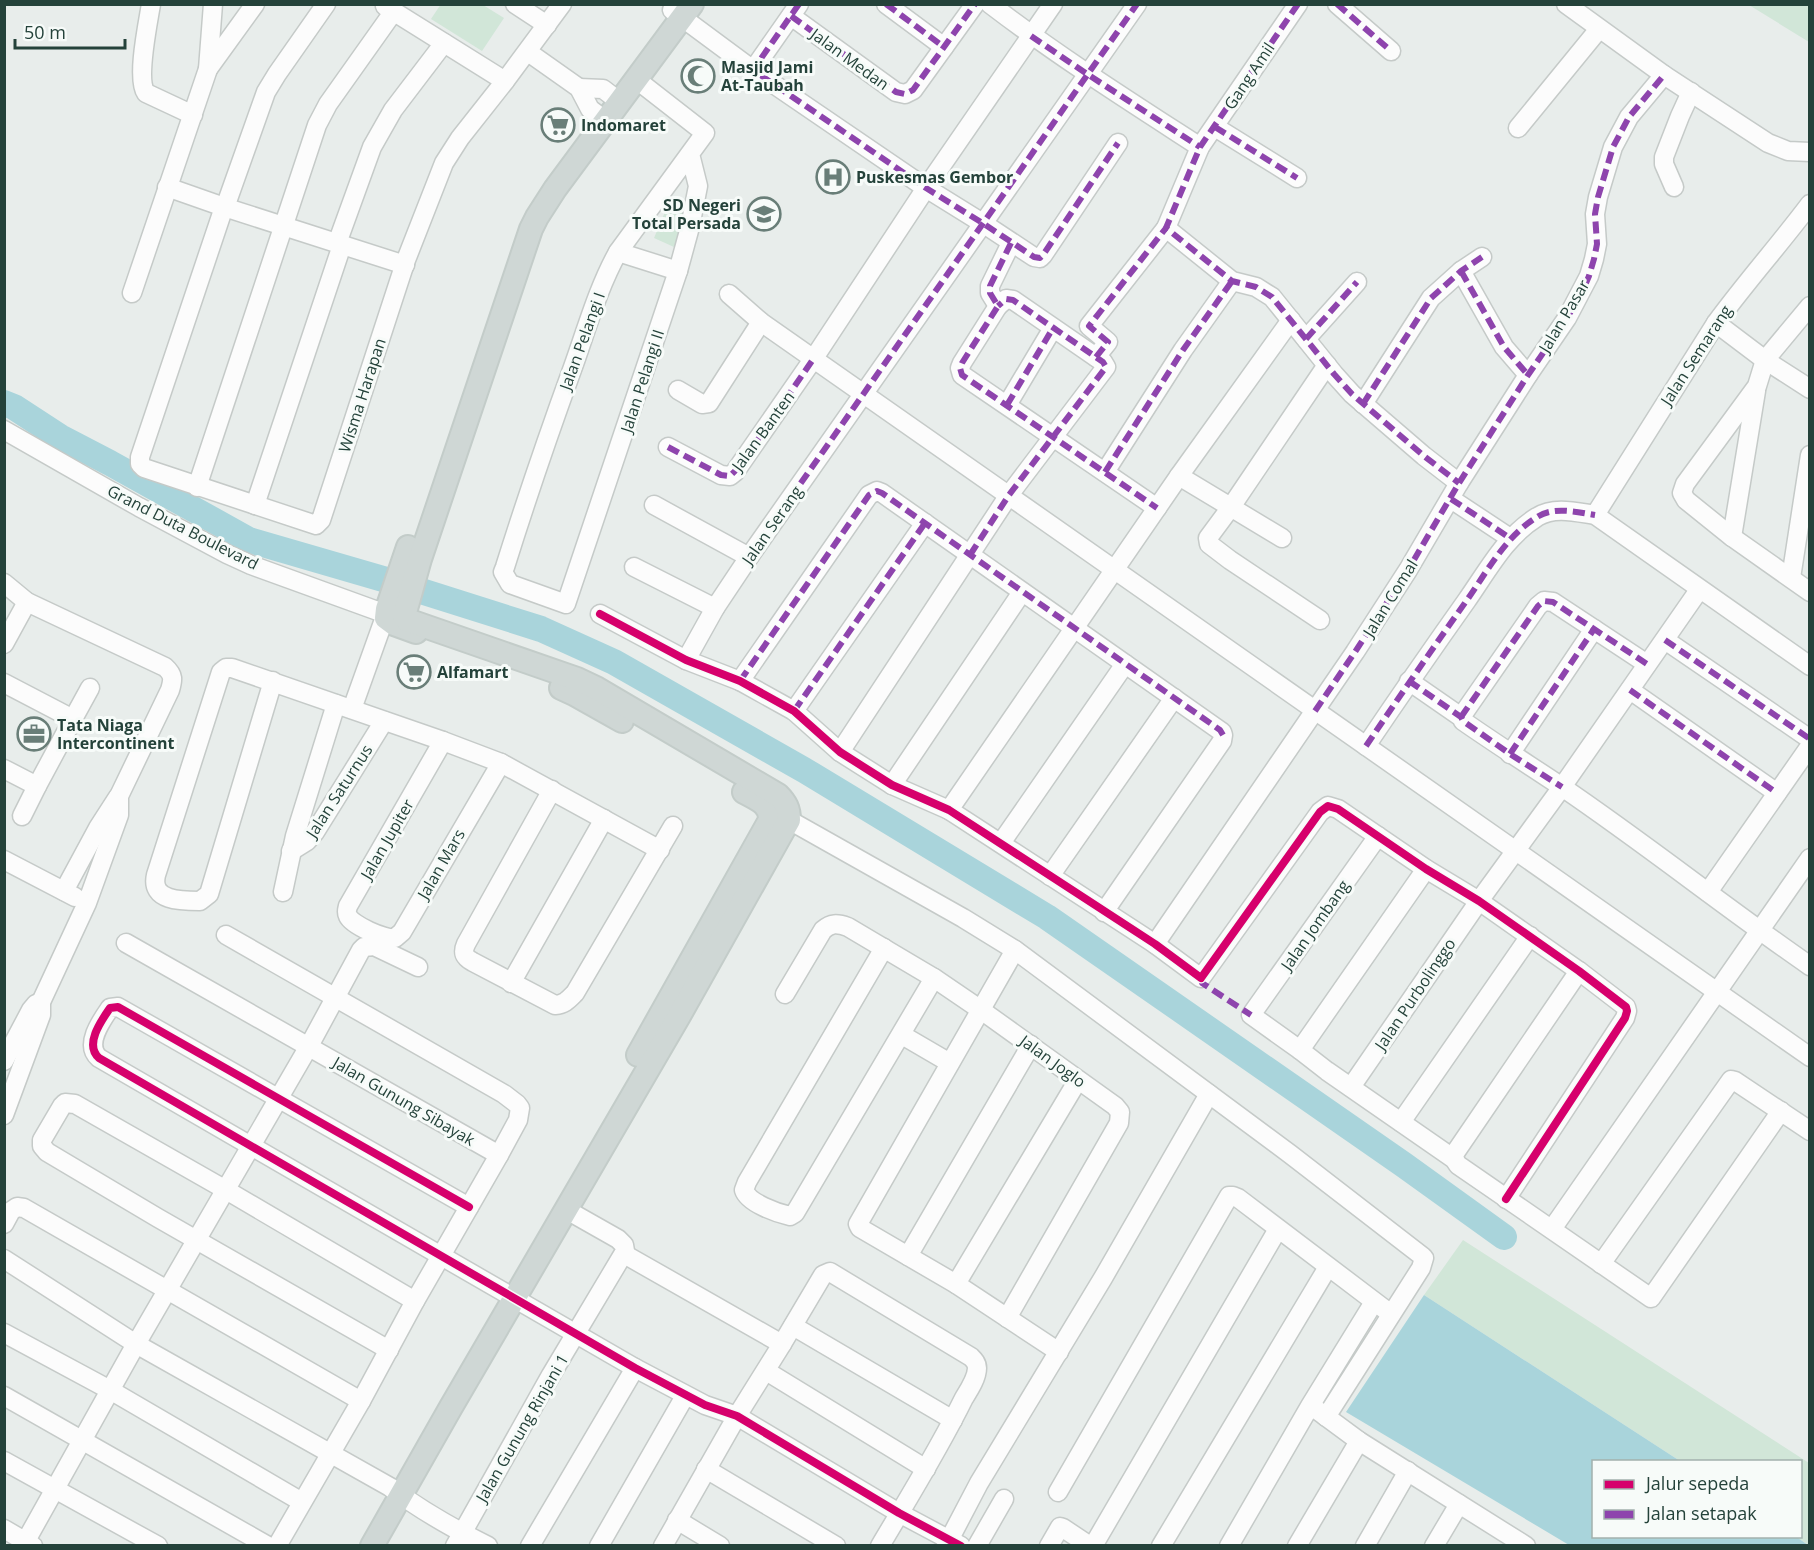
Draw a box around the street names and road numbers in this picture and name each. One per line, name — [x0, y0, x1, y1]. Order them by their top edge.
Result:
street label: Jalan Medan — [805, 22, 894, 95]
street label: Gang Amil — [1219, 38, 1279, 114]
street label: Jalan Pasar — [1533, 275, 1595, 358]
street label: Jalan Pelangi I — [553, 289, 610, 395]
street label: Jalan Semarang — [1654, 300, 1737, 411]
street label: Jalan Pelangi II — [614, 327, 669, 437]
street label: Wisma Harapan — [333, 335, 391, 455]
street label: Jalan Banten — [725, 387, 799, 477]
street label: Grand Duta Boulevard — [104, 479, 262, 575]
street label: Jalan Serang — [736, 481, 808, 571]
street label: Jalan Comal — [1356, 555, 1423, 643]
street label: Jalan Saturnus — [300, 740, 377, 844]
street label: Jalan Jupiter — [354, 794, 419, 885]
street label: Jalan Mars — [411, 825, 470, 905]
street label: Jalan Jombang — [1274, 875, 1355, 976]
street label: Jalan Purbolinggo — [1368, 934, 1461, 1056]
street label: Jalan Joglo — [1014, 1028, 1090, 1092]
street label: Jalan Gunung Sibayak — [327, 1050, 480, 1151]
street label: Jalan Gunung Rinjani 1 — [470, 1350, 573, 1508]

